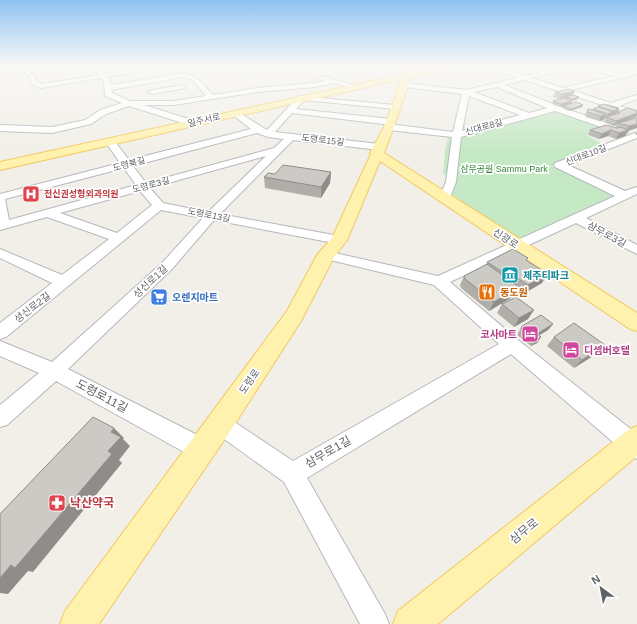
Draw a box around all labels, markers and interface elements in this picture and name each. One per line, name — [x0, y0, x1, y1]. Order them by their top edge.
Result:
street label: 일주서로 — [187, 111, 221, 129]
street label: 신대로8길 — [464, 117, 504, 137]
street label: 도령로15길 — [301, 132, 345, 148]
street label: 신대로10길 — [564, 143, 608, 167]
street label: 도령북길 — [112, 155, 146, 173]
park label: 삼무공원 Sammu Park — [460, 164, 548, 174]
street label: 도령로3길 — [131, 175, 171, 195]
hospital icon: 전신권성형외과의원 — [21, 184, 41, 204]
place label: 전신권성형외과의원 — [44, 189, 119, 199]
street label: 도령로13길 — [187, 206, 231, 224]
street label: 삼무로3길 — [585, 220, 628, 249]
street label: 신광로 — [491, 226, 520, 251]
street label: 성신로1길 — [131, 263, 170, 300]
museum icon: 제주티파크 — [500, 265, 520, 285]
place label: 제주티파크 — [523, 270, 569, 281]
restaurant icon: 동도원 — [477, 282, 497, 302]
supermarket icon: 오렌지마트 — [149, 287, 169, 307]
place label: 동도원 — [500, 287, 528, 298]
street label: 성신로2길 — [12, 290, 52, 325]
place label: 오렌지마트 — [172, 292, 218, 303]
hotel icon: 코사마트 — [520, 324, 540, 344]
place label: 코사마트 — [480, 329, 517, 340]
hotel icon: 디셈버호텔 — [561, 340, 581, 360]
place label: 디셈버호텔 — [584, 345, 630, 356]
street label: 도령로 — [237, 367, 262, 396]
street label: 도령로11길 — [74, 377, 130, 415]
street label: 삼무로1길 — [302, 433, 354, 471]
pharmacy icon: 낙산약국 — [47, 493, 67, 513]
place label: 낙산약국 — [70, 496, 114, 510]
street label: 삼무로 — [507, 515, 541, 547]
north arrow — [581, 568, 621, 608]
text: N — [589, 572, 602, 587]

